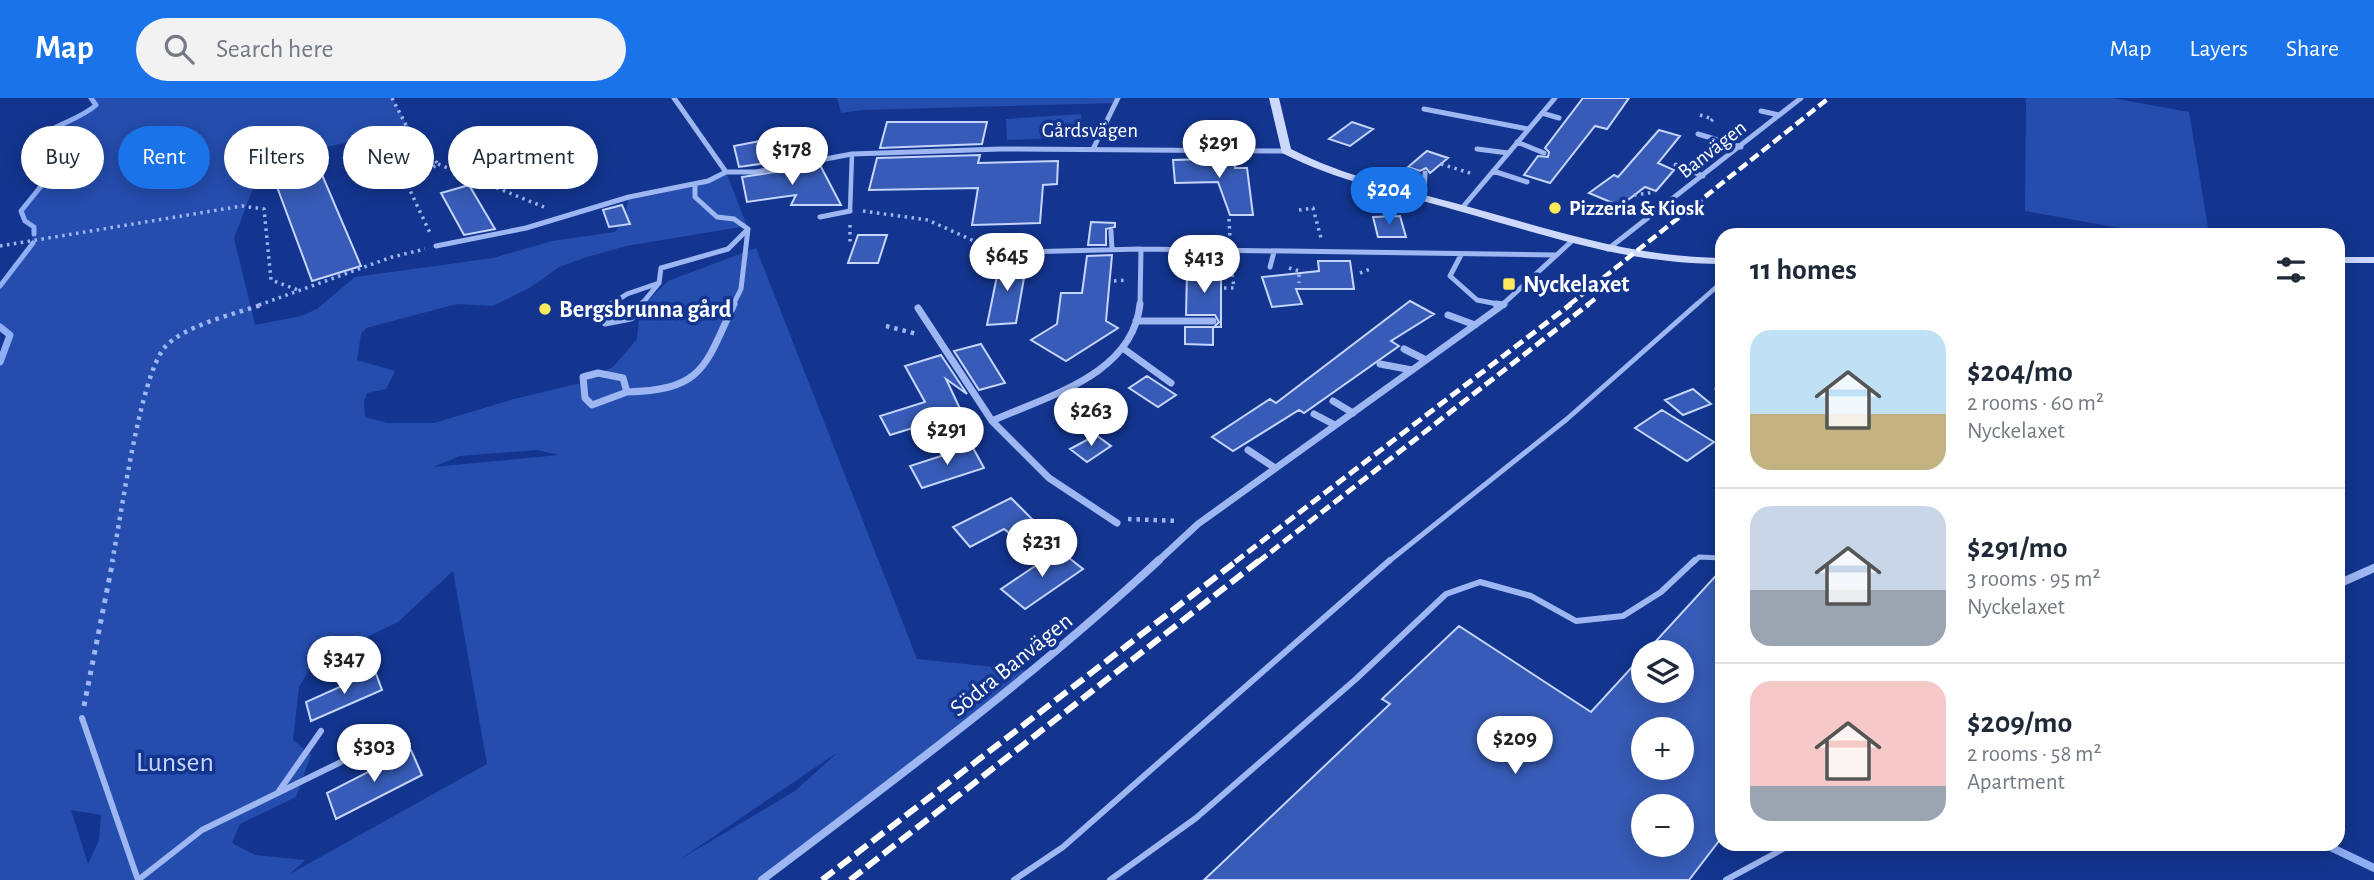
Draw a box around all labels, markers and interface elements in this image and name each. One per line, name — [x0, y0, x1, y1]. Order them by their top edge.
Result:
search box — [136, 18, 626, 81]
icon: search — [160, 30, 198, 68]
text: Map — [35, 32, 94, 65]
text: Search here — [216, 36, 334, 62]
text: Map — [2109, 37, 2151, 61]
text: Layers — [2189, 37, 2248, 61]
text: Share — [2286, 37, 2339, 61]
street label: Banvägen — [1674, 116, 1750, 182]
street label: Gårdsvägen — [1042, 120, 1138, 141]
pin: $291 — [1178, 120, 1260, 180]
chip: Buy — [21, 126, 104, 189]
chip: Rent — [118, 126, 210, 189]
chip: Filters — [224, 126, 329, 189]
chip: New — [343, 126, 434, 189]
chip: Apartment — [448, 126, 598, 189]
pin: $178 — [751, 127, 833, 187]
text: $291 — [1199, 131, 1239, 154]
text: $178 — [772, 138, 812, 161]
pin: $204 — [1348, 167, 1430, 227]
text: $204 — [1367, 178, 1411, 201]
place label: Pizzeria & Kiosk — [1569, 198, 1705, 219]
marker: Pizzeria & Kiosk — [1547, 200, 1563, 216]
pin: $645 — [966, 234, 1048, 293]
pin: $413 — [1163, 236, 1245, 295]
text: $645 — [986, 244, 1028, 267]
text: $413 — [1184, 246, 1224, 269]
icon: filters — [2272, 251, 2310, 289]
text: 11 homes — [1750, 255, 1857, 285]
place label: Nyckelaxet — [1523, 273, 1629, 297]
marker: Nyckelaxet — [1501, 276, 1517, 292]
place label: Bergsbrunna gård — [559, 298, 732, 322]
marker: Bergsbrunna gård — [537, 301, 553, 317]
text: $204/mo — [1967, 357, 2073, 387]
icon: home — [1806, 358, 1890, 442]
pin: $263 — [1050, 388, 1132, 448]
text: 2 rooms · 60 m² — [1967, 392, 2104, 415]
text: $263 — [1070, 399, 1112, 422]
pin: $291 — [906, 408, 988, 467]
text: $291 — [927, 418, 967, 441]
text: Nyckelaxet — [1967, 420, 2065, 443]
pin: $231 — [1001, 519, 1083, 579]
text: $231 — [1022, 530, 1062, 553]
text: $291/mo — [1967, 533, 2067, 563]
icon: home — [1806, 534, 1890, 618]
text: 3 rooms · 95 m² — [1967, 568, 2100, 591]
text: Nyckelaxet — [1967, 596, 2065, 619]
street label: Södra Banvägen — [946, 608, 1077, 721]
pin: $347 — [303, 636, 385, 696]
map controls — [1631, 640, 1694, 857]
button: layers — [1631, 640, 1694, 703]
text: $347 — [323, 647, 365, 670]
text: $209/mo — [1967, 708, 2072, 738]
icon: home — [1806, 709, 1890, 793]
pin: $209 — [1474, 716, 1556, 776]
button: + — [1631, 717, 1694, 780]
pin: $303 — [333, 724, 415, 784]
text: $209 — [1493, 727, 1537, 750]
text: $303 — [353, 735, 395, 758]
text: 2 rooms · 58 m² — [1967, 743, 2102, 766]
park label: Lunsen — [136, 749, 214, 777]
text: Apartment — [1967, 771, 2065, 794]
button: − — [1631, 794, 1694, 857]

